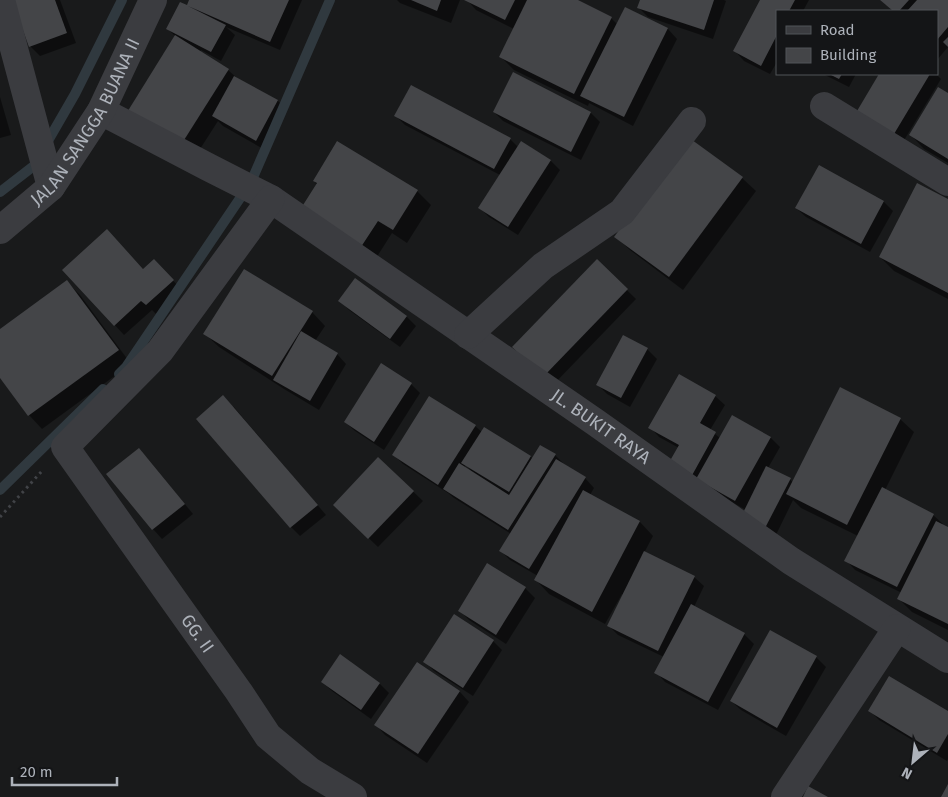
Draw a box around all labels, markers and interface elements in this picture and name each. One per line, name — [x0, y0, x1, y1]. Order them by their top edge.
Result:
legend — [776, 10, 938, 75]
text: Road — [820, 21, 855, 39]
street label: JALAN SANGGA BUANA II — [26, 35, 144, 211]
text: Building — [820, 46, 876, 64]
street label: JL. BUKIT RAYA — [547, 384, 655, 469]
street label: GG. II — [176, 610, 219, 657]
north arrow — [888, 737, 938, 787]
scale bar — [12, 754, 118, 786]
text: 20 m — [20, 763, 53, 781]
text: N — [899, 763, 915, 783]

